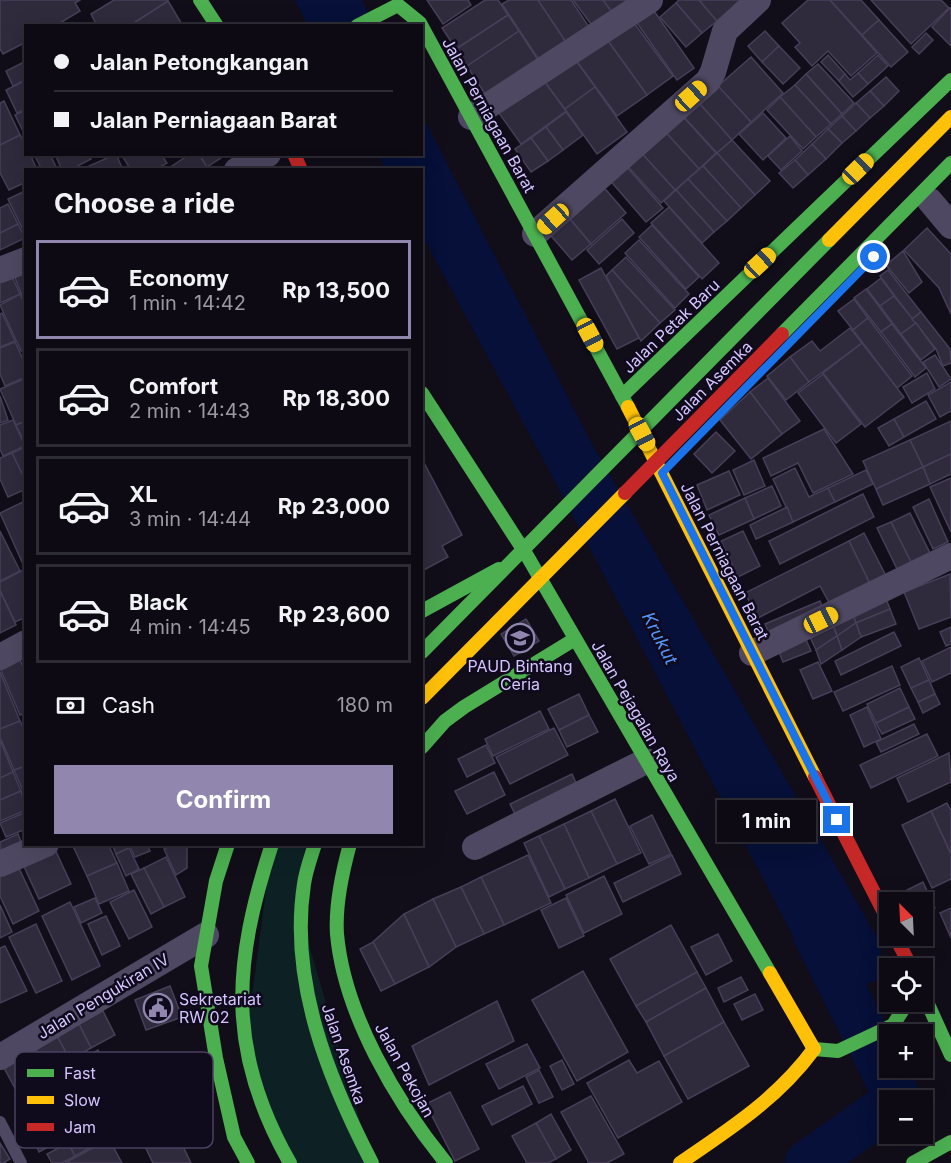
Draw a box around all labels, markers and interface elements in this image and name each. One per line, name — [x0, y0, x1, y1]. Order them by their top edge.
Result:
street label: Jalan Perniagaan Barat — [438, 34, 540, 196]
text: Jalan Petongkangan — [90, 49, 309, 75]
car — [672, 77, 710, 115]
text: Jalan Perniagaan Barat — [90, 107, 337, 133]
car — [839, 150, 877, 188]
text: Choose a ride — [54, 187, 235, 220]
car — [534, 200, 572, 238]
route start — [860, 243, 887, 270]
car — [741, 244, 779, 282]
icon: car — [57, 263, 111, 317]
text: Economy — [129, 265, 229, 291]
street label: Jalan Petak Baru — [618, 275, 724, 377]
text: Rp 13,500 — [282, 277, 390, 303]
text: 1 min · 14:42 — [129, 291, 246, 315]
car — [574, 315, 606, 355]
street label: Jalan Asemka — [668, 337, 756, 425]
icon: car — [57, 371, 111, 425]
text: Comfort — [129, 373, 218, 399]
text: Rp 18,300 — [282, 385, 390, 411]
text: 2 min · 14:43 — [129, 399, 250, 423]
car — [626, 414, 658, 454]
icon: car — [57, 479, 111, 533]
street label: Jalan Perniagaan Barat — [677, 479, 773, 643]
text: XL — [129, 481, 158, 507]
text: Rp 23,000 — [278, 493, 390, 519]
text: 3 min · 14:44 — [129, 507, 251, 531]
icon: car — [57, 587, 111, 641]
text: Black — [129, 589, 188, 615]
text: Rp 23,600 — [278, 601, 390, 627]
car — [801, 604, 841, 636]
water label: Krukut — [638, 608, 683, 669]
text: 4 min · 14:45 — [129, 615, 251, 639]
school or university icon: PAUD Bintang Ceria — [504, 622, 536, 654]
street label: Jalan Pejagalan Raya — [587, 637, 685, 785]
place label: PAUD Bintang Ceria — [467, 656, 573, 694]
icon: cash — [54, 689, 87, 722]
text: Cash — [102, 692, 155, 718]
text: 180 m — [337, 693, 393, 717]
button: Confirm — [54, 765, 393, 834]
callout: 1 min — [717, 799, 816, 841]
route end — [823, 806, 850, 833]
text: 1 min — [742, 809, 791, 833]
north arrow — [879, 892, 933, 946]
map controls — [879, 892, 933, 1144]
street label: Jalan Pengukiran IV — [34, 949, 172, 1043]
button: locate — [879, 958, 933, 1012]
place label: Sekretariat RW 02 — [179, 989, 261, 1027]
public building icon: Sekretariat RW 02 — [142, 992, 174, 1024]
street label: Jalan Asemka — [317, 1001, 371, 1107]
street label: Jalan Pekojan — [371, 1019, 439, 1121]
button: + — [879, 1024, 933, 1078]
legend — [15, 1052, 213, 1148]
text: Fast — [64, 1063, 96, 1083]
text: Slow — [64, 1090, 101, 1110]
button: − — [879, 1090, 933, 1144]
text: Jam — [64, 1117, 96, 1137]

